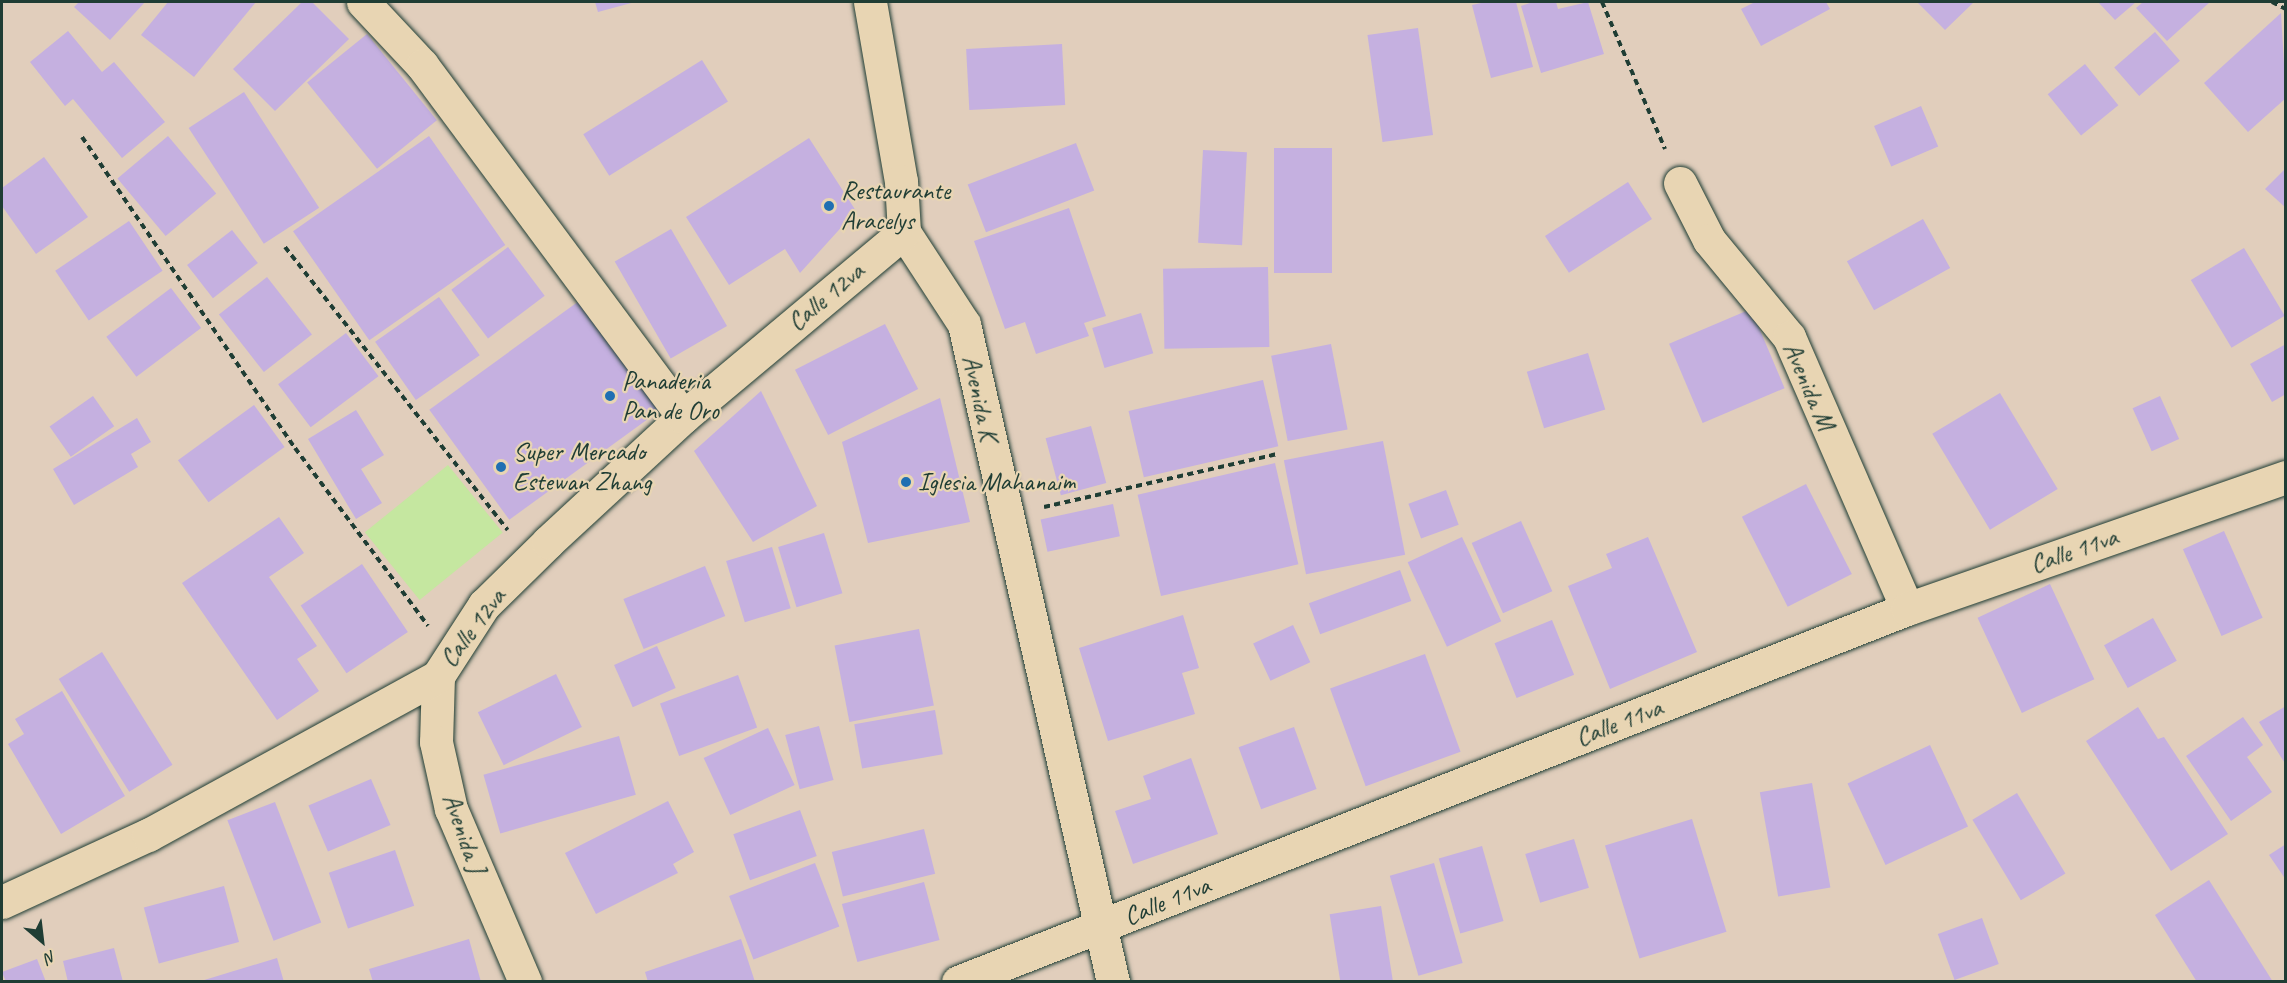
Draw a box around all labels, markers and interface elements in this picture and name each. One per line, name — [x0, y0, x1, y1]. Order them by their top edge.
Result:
place label: Restaurante Aracelys — [841, 175, 950, 236]
marker: Restaurante Aracelys — [822, 199, 836, 213]
street label: Calle 12va — [781, 256, 871, 338]
street label: Avenida M — [1776, 337, 1842, 435]
street label: Avenida K — [955, 352, 1005, 444]
place label: Panaderia Pan de Oro — [622, 365, 719, 426]
marker: Panaderia Pan de Oro — [603, 389, 617, 403]
place label: Super Mercado Estewan Zhang — [513, 436, 652, 497]
marker: Super Mercado Estewan Zhang — [494, 460, 508, 474]
place label: Iglesia Mahanaim — [918, 466, 1075, 498]
marker: Iglesia Mahanaim — [899, 475, 913, 489]
street label: Calle 11va — [2026, 522, 2122, 580]
street label: Calle 12va — [433, 583, 513, 673]
street label: Calle 11va — [1571, 692, 1667, 754]
street label: Avenida J — [435, 789, 493, 877]
street label: Calle 11va — [1119, 870, 1215, 932]
north arrow — [12, 911, 72, 971]
text: N — [41, 946, 60, 968]

